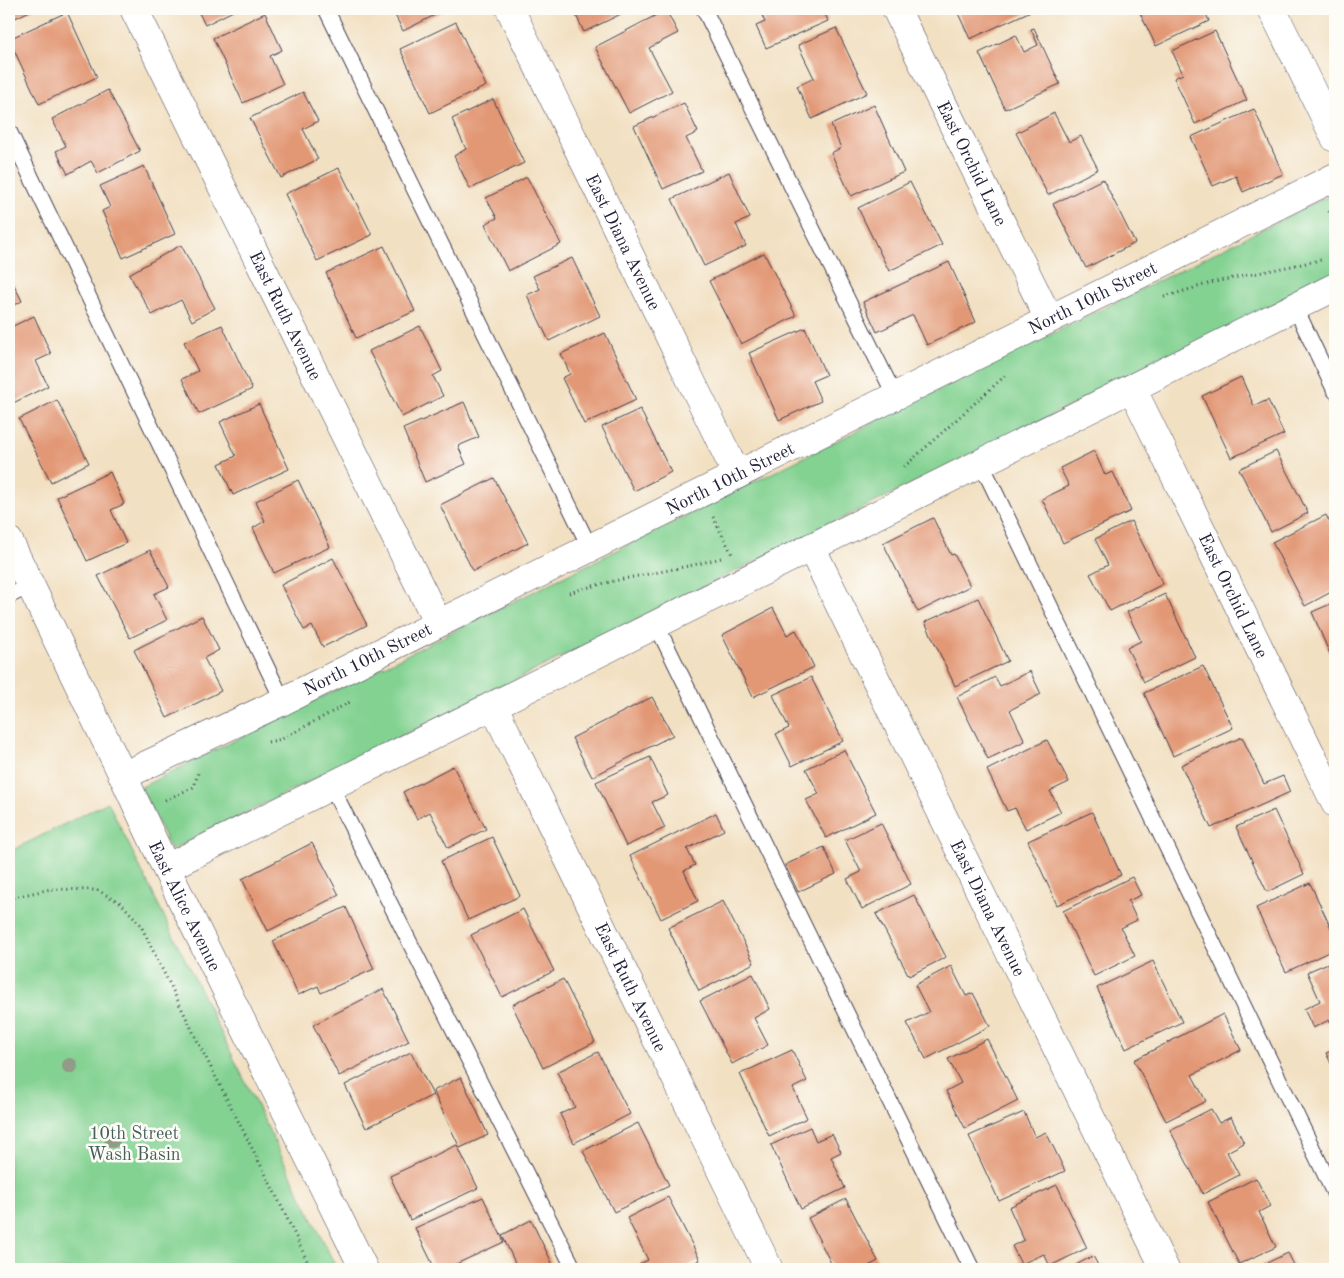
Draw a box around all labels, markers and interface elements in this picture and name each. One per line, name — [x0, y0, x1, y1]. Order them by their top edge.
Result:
street label: East Orchid Lane — [933, 99, 1009, 229]
street label: East Diana Avenue — [582, 171, 663, 313]
street label: East Ruth Avenue — [245, 249, 324, 383]
street label: North 10th Street — [1026, 259, 1160, 338]
street label: North 10th Street — [663, 440, 798, 519]
street label: East Orchid Lane — [1195, 531, 1271, 661]
street label: North 10th Street — [301, 620, 435, 699]
street label: East Diana Avenue — [946, 837, 1028, 979]
street label: East Alice Avenue — [145, 838, 223, 974]
street label: East Ruth Avenue — [591, 920, 669, 1055]
park label: 10th Street Wash Basin — [87, 1125, 181, 1164]

